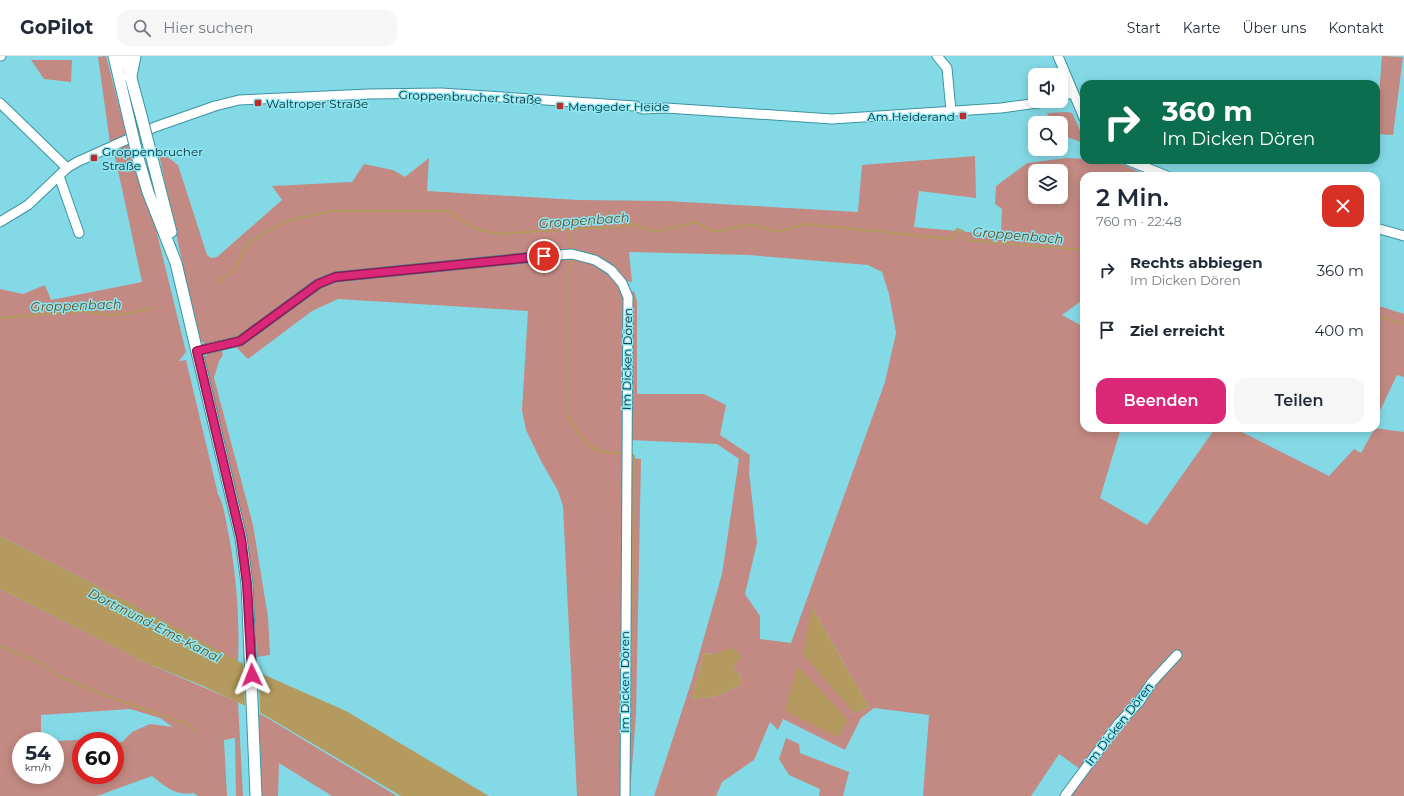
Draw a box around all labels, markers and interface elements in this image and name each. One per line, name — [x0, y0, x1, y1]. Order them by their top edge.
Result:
search box — [117, 10, 397, 46]
text: GoPilot — [20, 16, 93, 39]
icon: search — [131, 17, 153, 39]
text: Hier suchen — [163, 18, 253, 37]
text: Start — [1127, 19, 1161, 37]
text: Karte — [1183, 19, 1220, 37]
text: Über uns — [1242, 19, 1306, 37]
text: Kontakt — [1328, 19, 1384, 37]
map controls — [1028, 68, 1068, 204]
button: sound — [1028, 68, 1068, 108]
street label: Groppenbrucher Straße — [398, 87, 542, 107]
text: 360 m — [1162, 94, 1253, 128]
place label: Waltroper Straße — [266, 96, 368, 111]
icon: right — [1096, 96, 1148, 148]
marker: Waltroper Straße — [253, 98, 263, 108]
place label: Mengeder Heide — [568, 99, 669, 114]
marker: Mengeder Heide — [555, 101, 565, 111]
place label: Am Heiderand — [867, 109, 955, 124]
marker: Am Heiderand — [958, 111, 968, 121]
button: search — [1028, 116, 1068, 156]
text: Im Dicken Dören — [1162, 128, 1315, 150]
place label: Groppenbrucher Straße — [102, 144, 203, 173]
marker: Groppenbrucher Straße — [89, 153, 99, 163]
button: layers — [1028, 164, 1068, 204]
text: 2 Min. — [1096, 183, 1169, 212]
button: close — [1322, 185, 1364, 227]
water label: Groppenbach — [538, 209, 630, 231]
text: 760 m · 22:48 — [1096, 213, 1182, 229]
water label: Groppenbach — [972, 223, 1064, 247]
pin — [527, 239, 561, 273]
icon: arrive — [533, 245, 555, 267]
text: Rechts abbiegen — [1130, 253, 1263, 272]
icon: right — [1096, 259, 1118, 281]
text: 360 m — [1317, 261, 1364, 280]
text: Im Dicken Dören — [1130, 272, 1241, 288]
water label: Groppenbach — [30, 295, 122, 315]
street label: Im Dicken Dören — [619, 308, 635, 410]
icon: arrive — [1096, 319, 1118, 341]
text: Ziel erreicht — [1130, 321, 1225, 340]
text: 400 m — [1314, 321, 1364, 340]
button: Beenden — [1096, 378, 1226, 424]
button: Teilen — [1234, 378, 1364, 424]
water label: Dortmund-Ems-Kanal — [86, 585, 225, 666]
street label: Im Dicken Dören — [617, 631, 632, 733]
position arrow — [231, 654, 273, 696]
street label: Im Dicken Dören — [1082, 679, 1156, 769]
speed limit sign: 60 — [72, 732, 124, 784]
text: 54 — [25, 741, 51, 765]
text: km/h — [25, 761, 51, 774]

